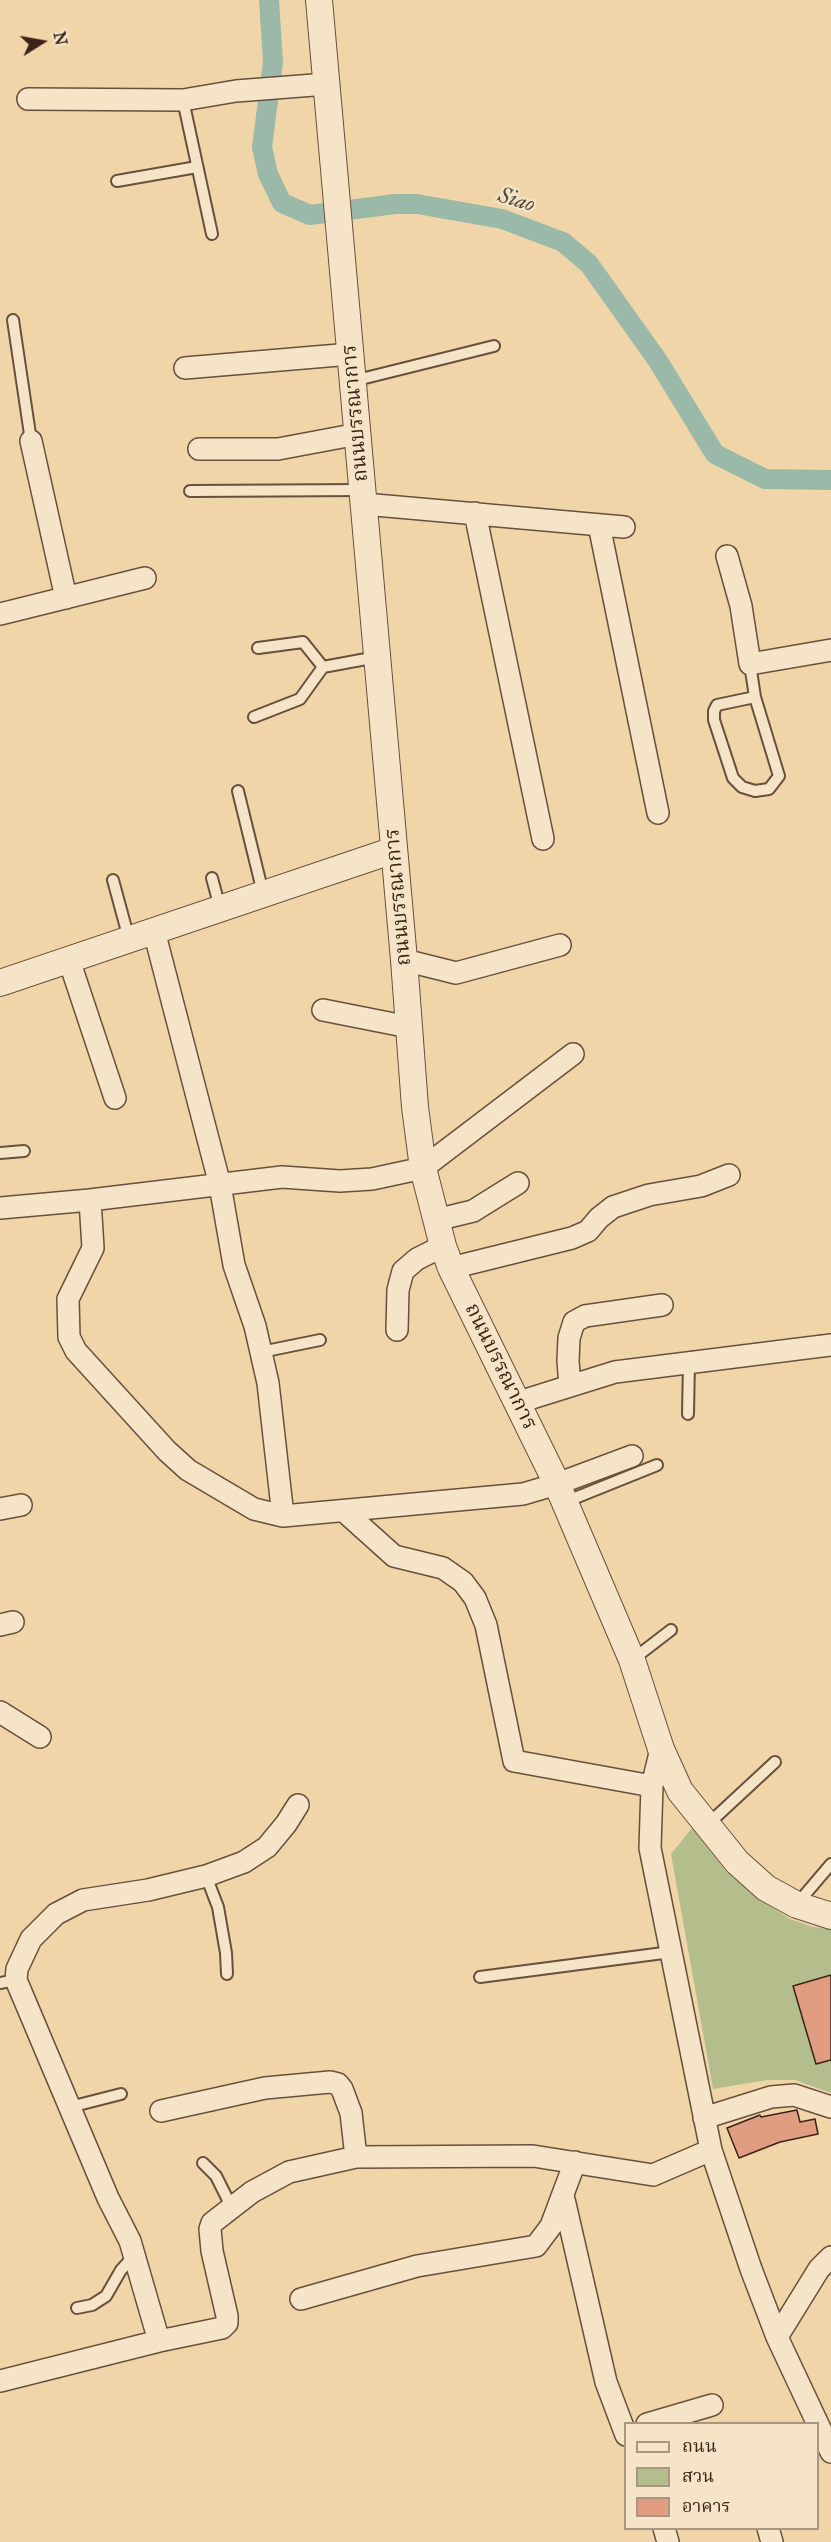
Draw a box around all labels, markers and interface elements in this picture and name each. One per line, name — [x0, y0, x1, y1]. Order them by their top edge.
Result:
north arrow — [12, 12, 72, 72]
text: N — [50, 30, 71, 47]
water label: Siao — [494, 183, 538, 219]
street label: ถนนบรรณาการ — [337, 343, 375, 483]
street label: ถนนบรรณาการ — [380, 827, 418, 967]
street label: ถนนบรรณาการ — [458, 1300, 542, 1434]
legend — [624, 2422, 819, 2530]
text: ถนน — [682, 2435, 717, 2457]
text: สวน — [682, 2465, 714, 2487]
text: อาคาร — [682, 2495, 731, 2517]

